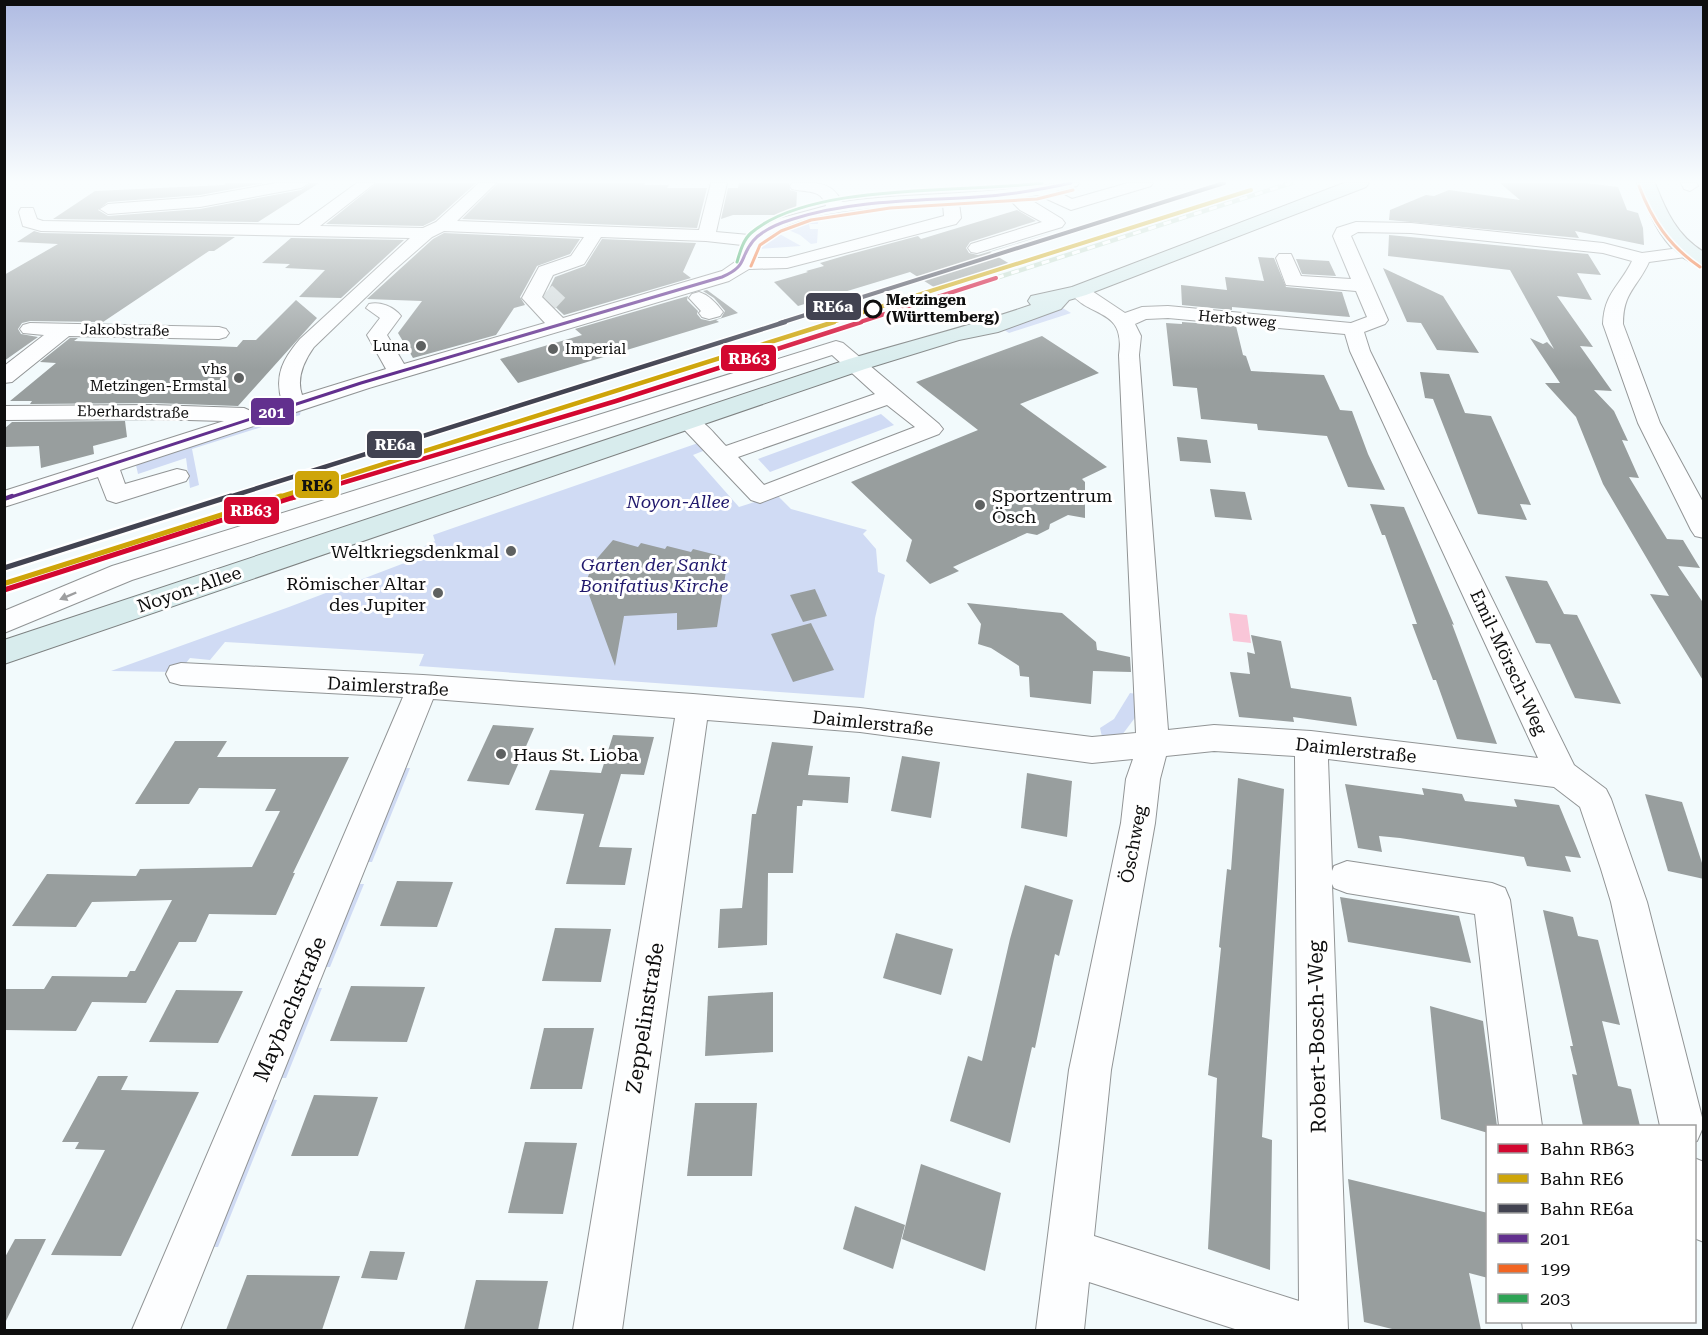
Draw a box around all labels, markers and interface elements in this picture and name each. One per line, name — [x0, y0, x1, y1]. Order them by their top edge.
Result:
place label: Metzingen (Württemberg) — [886, 291, 999, 326]
line badge: RE6a — [805, 292, 862, 321]
text: RE6a — [813, 297, 854, 316]
marker: Metzingen (Württemberg) — [864, 300, 882, 318]
street label: Herbstweg — [1197, 307, 1277, 331]
street label: Jakobstraße — [81, 320, 169, 340]
place label: Luna — [373, 337, 409, 355]
marker: Luna — [414, 339, 428, 353]
place label: Imperial — [565, 340, 626, 358]
marker: Imperial — [546, 342, 560, 356]
line badge: RB63 — [720, 344, 777, 372]
text: RB63 — [728, 349, 770, 368]
place label: vhs Metzingen-Ermstal — [90, 360, 227, 395]
marker: vhs Metzingen-Ermstal — [232, 371, 246, 385]
line badge: 201 — [250, 397, 295, 426]
street label: Eberhardstraße — [77, 402, 189, 422]
text: 201 — [259, 403, 285, 422]
line badge: RE6a — [366, 430, 423, 459]
text: RE6a — [375, 435, 416, 454]
line badge: RE6 — [294, 470, 340, 499]
text: RE6 — [301, 476, 333, 495]
place label: Sportzentrum Ösch — [992, 485, 1112, 527]
park label: Noyon-Allee — [625, 491, 730, 512]
line badge: RB63 — [223, 496, 280, 525]
marker: Sportzentrum Ösch — [973, 498, 987, 512]
text: RB63 — [230, 501, 272, 520]
place label: Weltkriegsdenkmal — [331, 541, 499, 562]
marker: Weltkriegsdenkmal — [504, 544, 518, 558]
park label: Garten der Sankt Bonifatius Kirche — [579, 554, 728, 596]
street label: Noyon-Allee — [134, 561, 244, 617]
place label: Römischer Altar des Jupiter — [286, 573, 426, 615]
marker: Römischer Altar des Jupiter — [431, 586, 445, 600]
street label: Emil-Mörsch-Weg — [1466, 586, 1552, 739]
one-way arrow — [59, 592, 77, 601]
street label: Daimlerstraße — [327, 672, 449, 700]
street label: Daimlerstraße — [811, 706, 935, 740]
street label: Daimlerstraße — [1294, 733, 1418, 767]
place label: Haus St. Lioba — [513, 744, 639, 765]
marker: Haus St. Lioba — [494, 747, 508, 761]
street label: Öschweg — [1116, 803, 1150, 885]
street label: Maybachstraße — [249, 933, 331, 1085]
street label: Robert-Bosch-Weg — [1303, 940, 1331, 1134]
street label: Zeppelinstraße — [621, 941, 669, 1095]
legend — [1486, 1125, 1696, 1323]
text: Bahn RB63 — [1540, 1138, 1634, 1159]
text: Bahn RE6 — [1540, 1168, 1624, 1189]
text: Bahn RE6a — [1540, 1198, 1634, 1219]
text: 201 — [1540, 1228, 1570, 1249]
text: 199 — [1540, 1258, 1570, 1279]
text: 203 — [1540, 1288, 1570, 1309]

